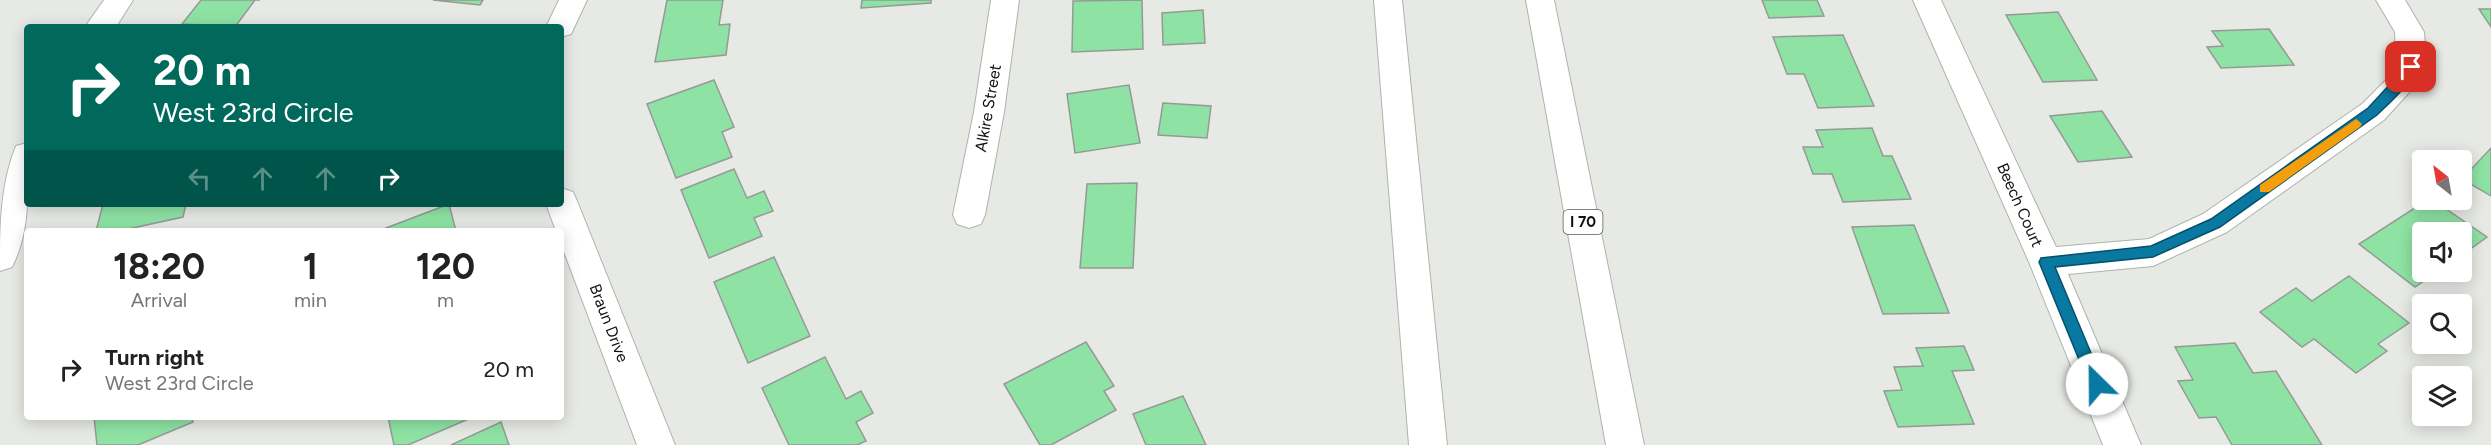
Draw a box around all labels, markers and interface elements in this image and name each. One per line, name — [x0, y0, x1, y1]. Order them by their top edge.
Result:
pin — [2385, 41, 2436, 92]
text: 20 m — [153, 45, 251, 96]
icon: right — [54, 48, 132, 126]
icon: arrive — [2394, 50, 2427, 83]
street label: Alkire Street — [971, 63, 1005, 153]
text: West 23rd Circle — [153, 96, 354, 129]
north arrow — [2412, 150, 2472, 210]
map controls — [2412, 150, 2472, 426]
street label: Beech Court — [1993, 160, 2047, 250]
icon: left — [183, 162, 216, 195]
icon: ahead — [246, 162, 279, 195]
icon: ahead — [309, 162, 342, 195]
icon: right — [372, 162, 405, 195]
road number: I 70 — [1564, 210, 1602, 234]
button: sound — [2412, 222, 2472, 282]
text: 18:20 — [113, 245, 205, 288]
text: 1 — [303, 245, 318, 288]
text: 120 — [416, 245, 475, 288]
street label: Braun Drive — [585, 281, 633, 365]
text: Arrival — [131, 288, 187, 312]
text: min — [294, 288, 327, 312]
text: m — [437, 288, 454, 312]
button: search — [2412, 294, 2472, 354]
text: Turn right — [105, 344, 204, 371]
position arrow — [2065, 352, 2129, 416]
icon: right — [54, 353, 87, 386]
text: 20 m — [483, 356, 534, 383]
button: layers — [2412, 366, 2472, 426]
text: West 23rd Circle — [105, 371, 254, 395]

